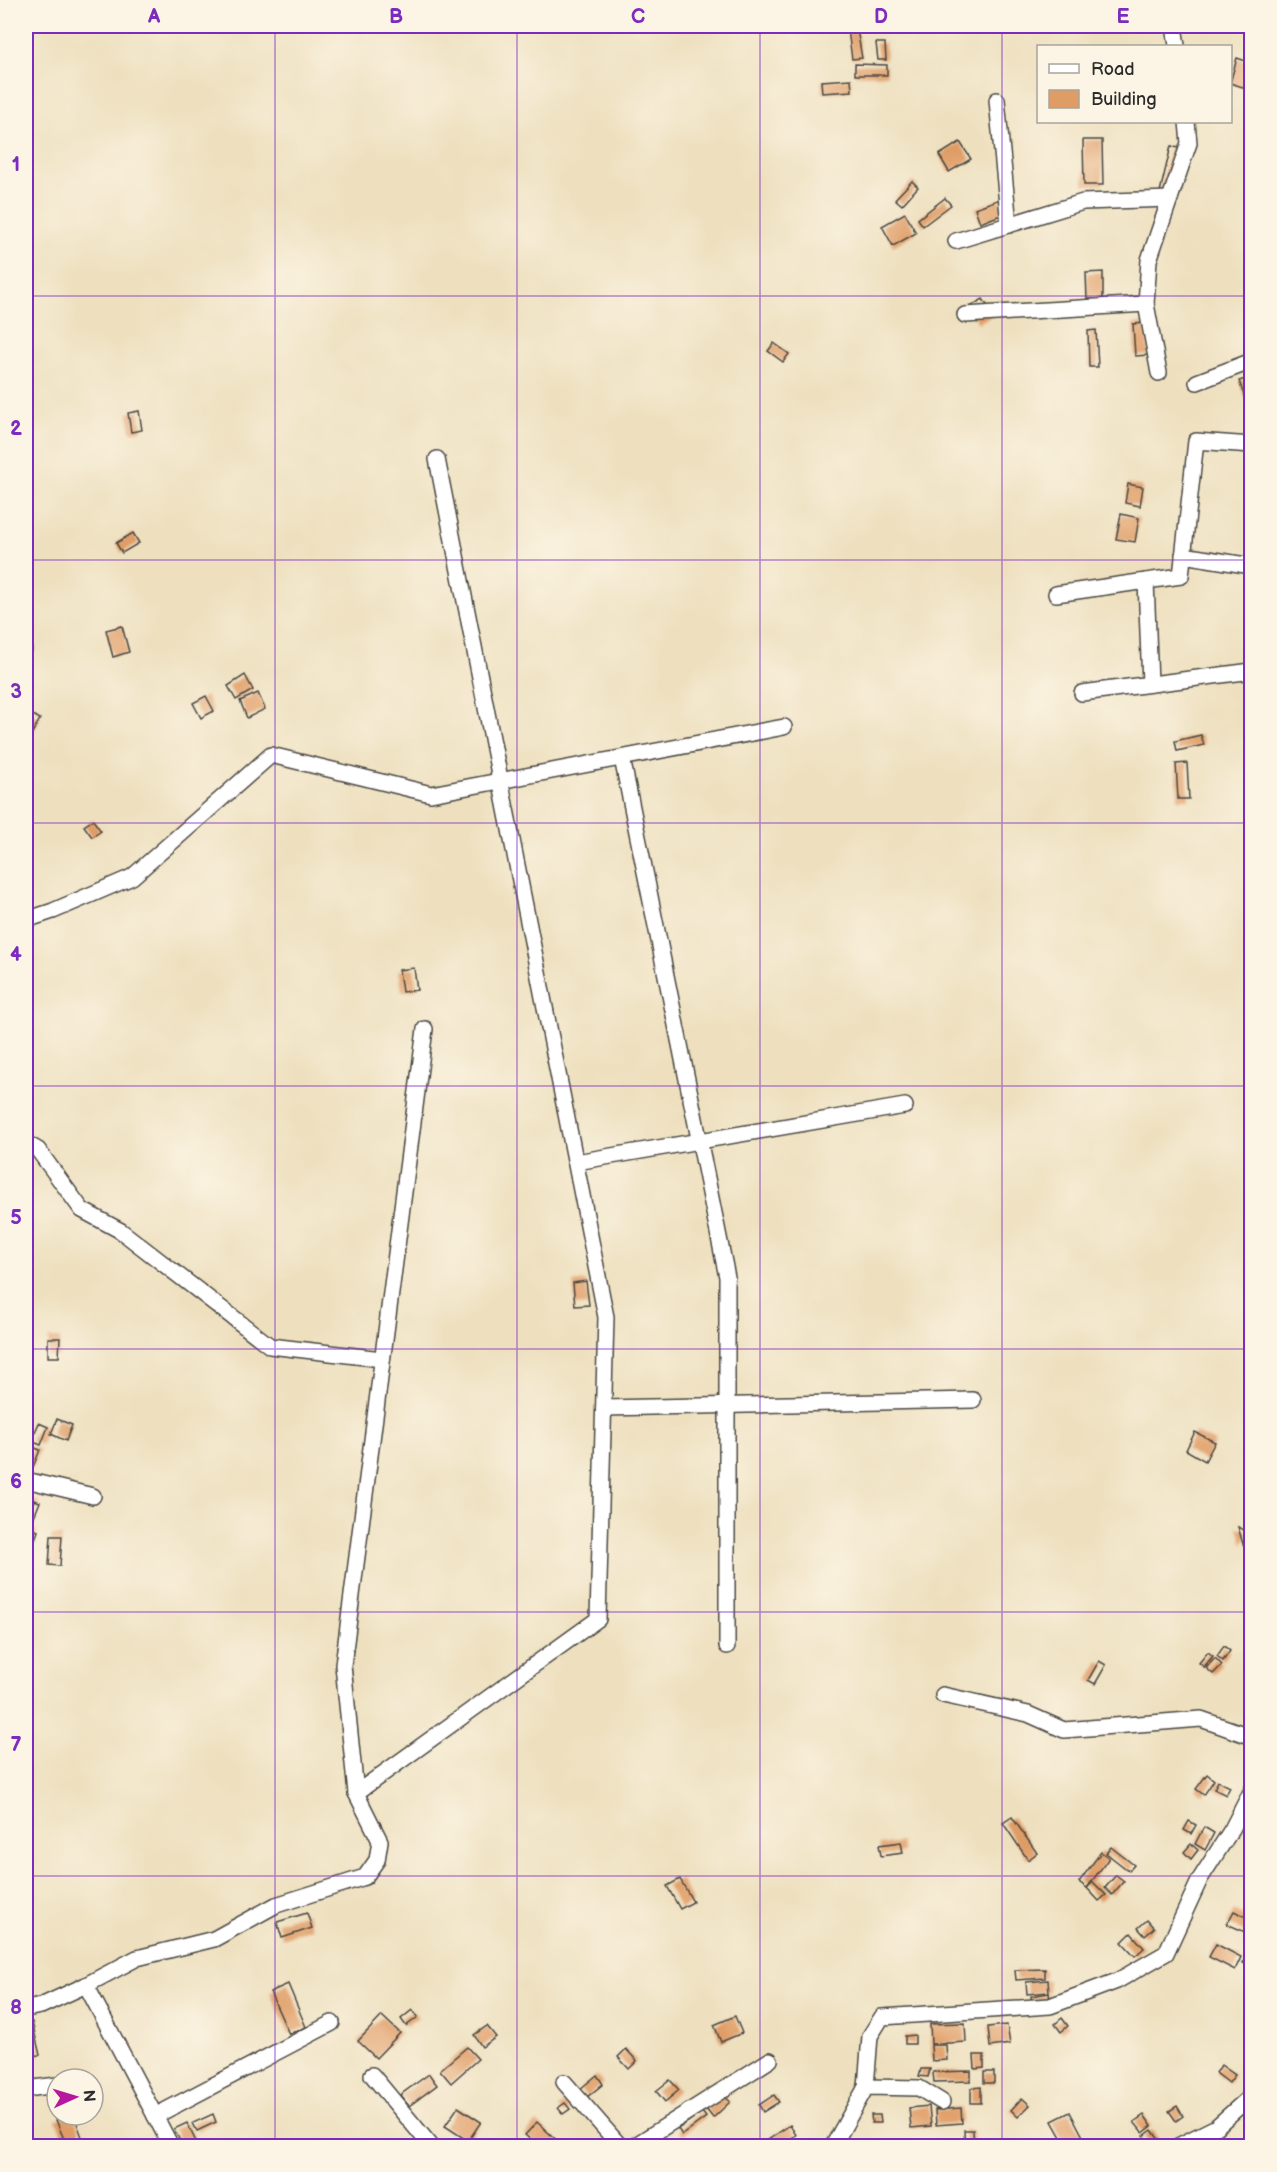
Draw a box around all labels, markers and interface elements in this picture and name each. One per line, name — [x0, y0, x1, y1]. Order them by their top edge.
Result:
text: A — [147, 5, 161, 29]
text: B — [389, 5, 403, 29]
text: C — [631, 5, 645, 29]
text: D — [874, 5, 888, 29]
text: E — [1117, 5, 1130, 29]
legend — [1037, 45, 1232, 123]
text: Road — [1091, 59, 1135, 80]
text: Building — [1091, 89, 1157, 110]
text: 1 — [12, 153, 20, 177]
text: 2 — [10, 417, 22, 441]
text: 3 — [10, 680, 22, 704]
text: 4 — [10, 943, 22, 967]
text: 5 — [10, 1206, 22, 1230]
text: 6 — [10, 1470, 22, 1494]
text: 7 — [10, 1733, 22, 1757]
text: 8 — [10, 1996, 22, 2020]
north arrow — [45, 2067, 105, 2127]
text: N — [79, 2089, 98, 2103]

